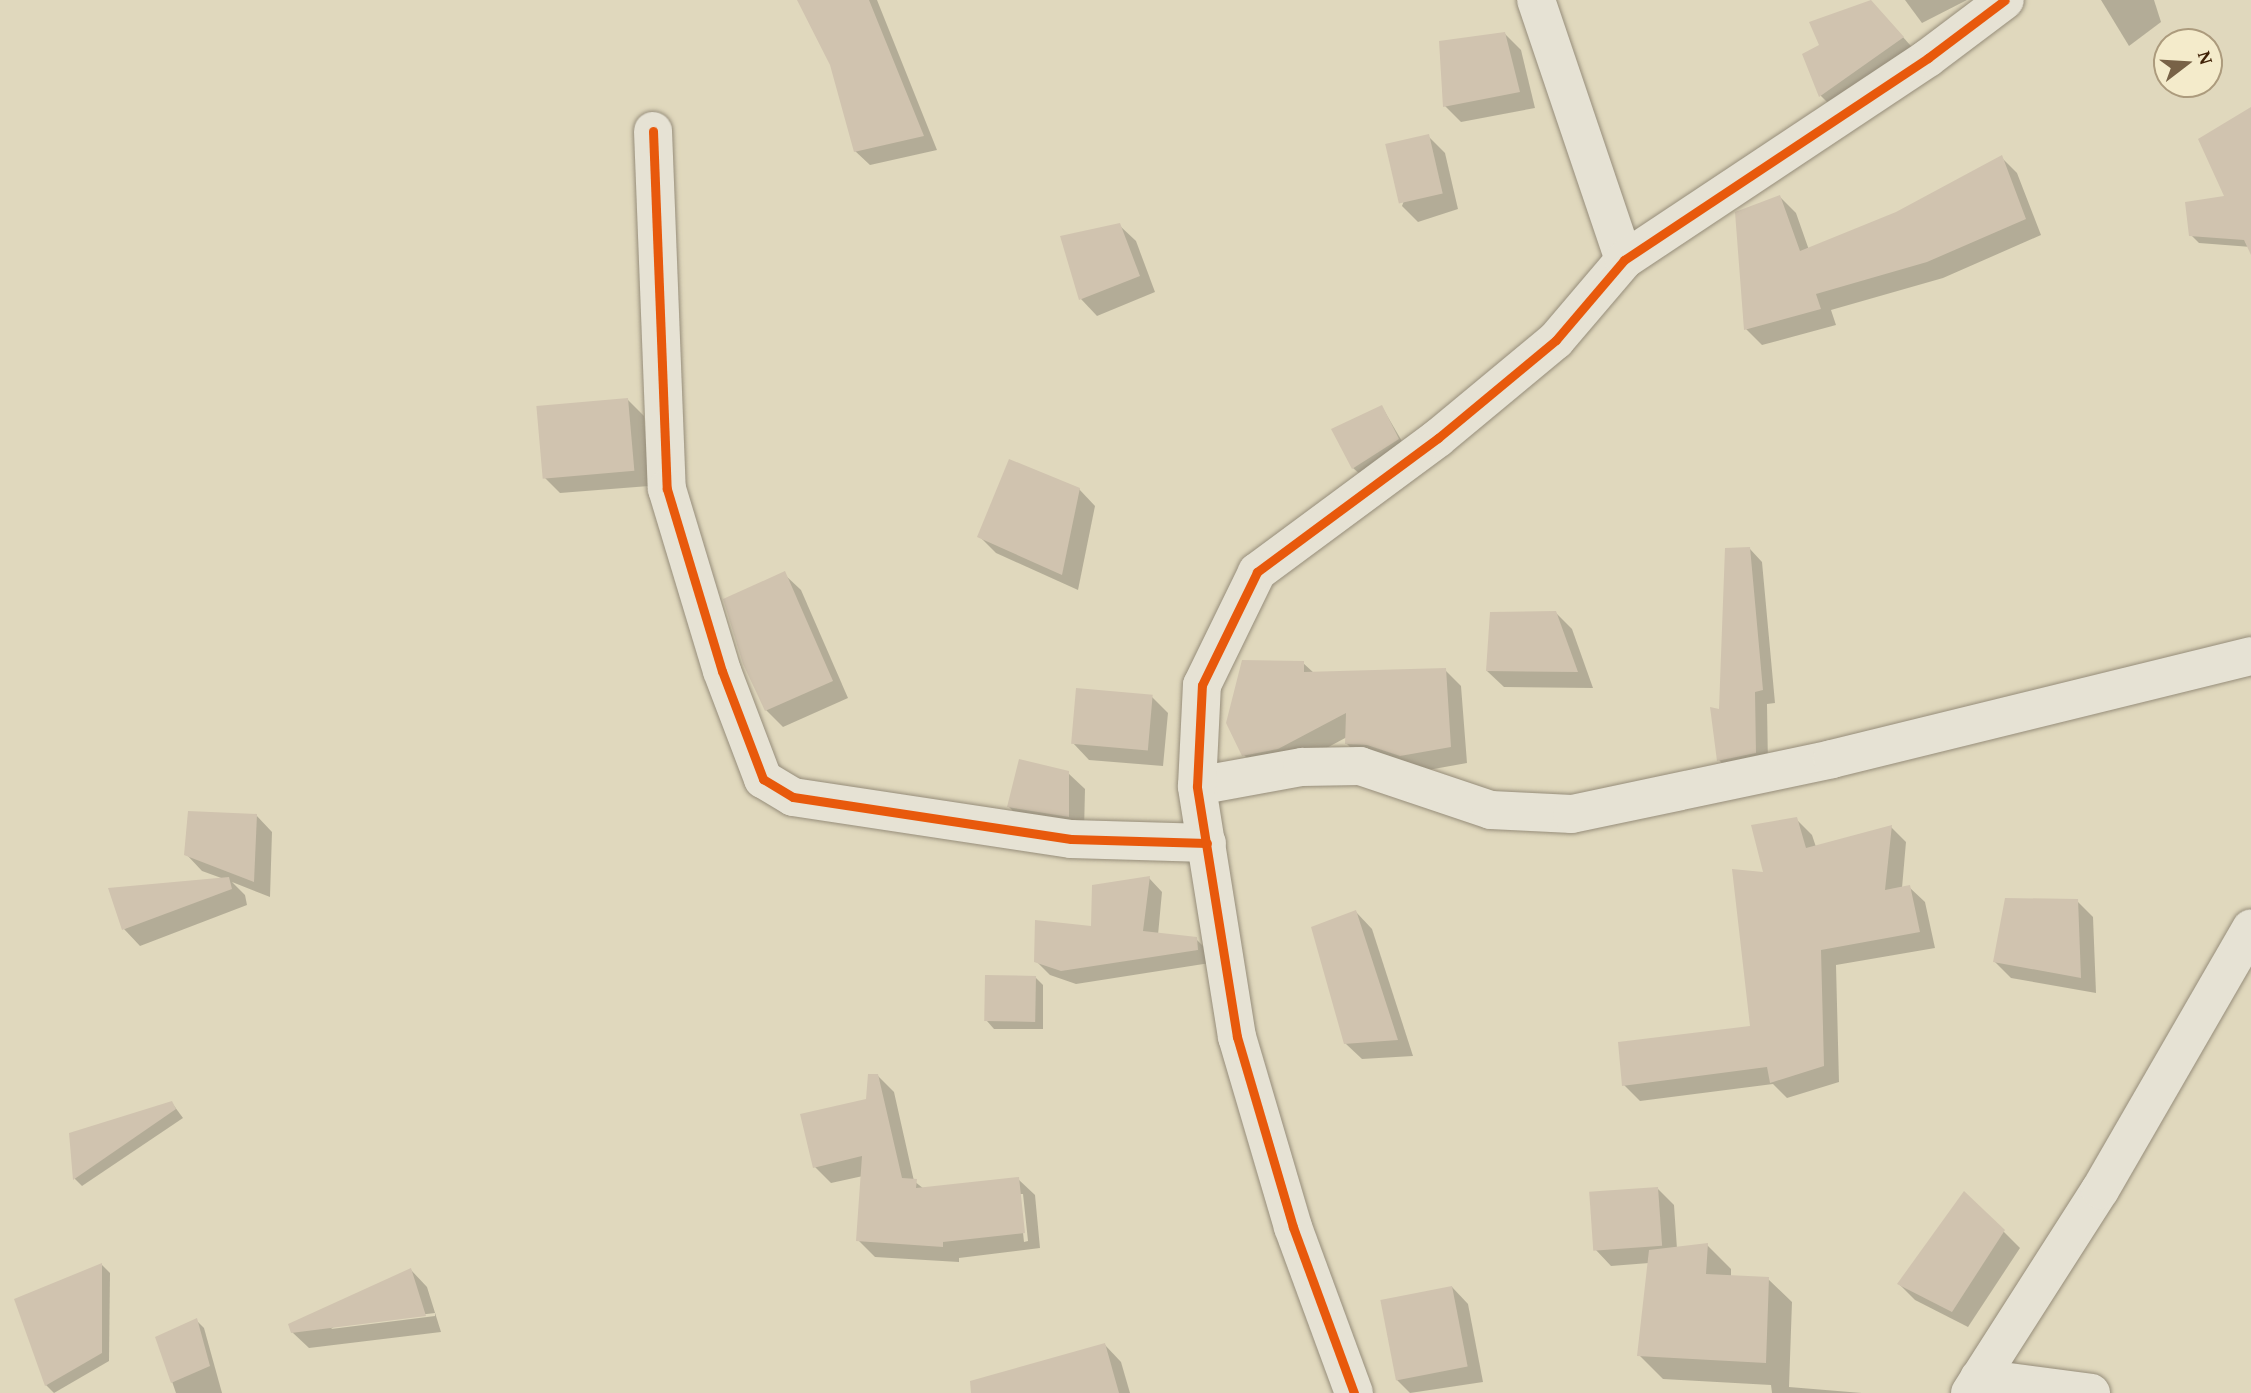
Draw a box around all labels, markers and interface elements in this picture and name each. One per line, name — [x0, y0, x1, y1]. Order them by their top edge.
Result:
north arrow — [2153, 28, 2223, 98]
text: N — [2191, 47, 2221, 68]

